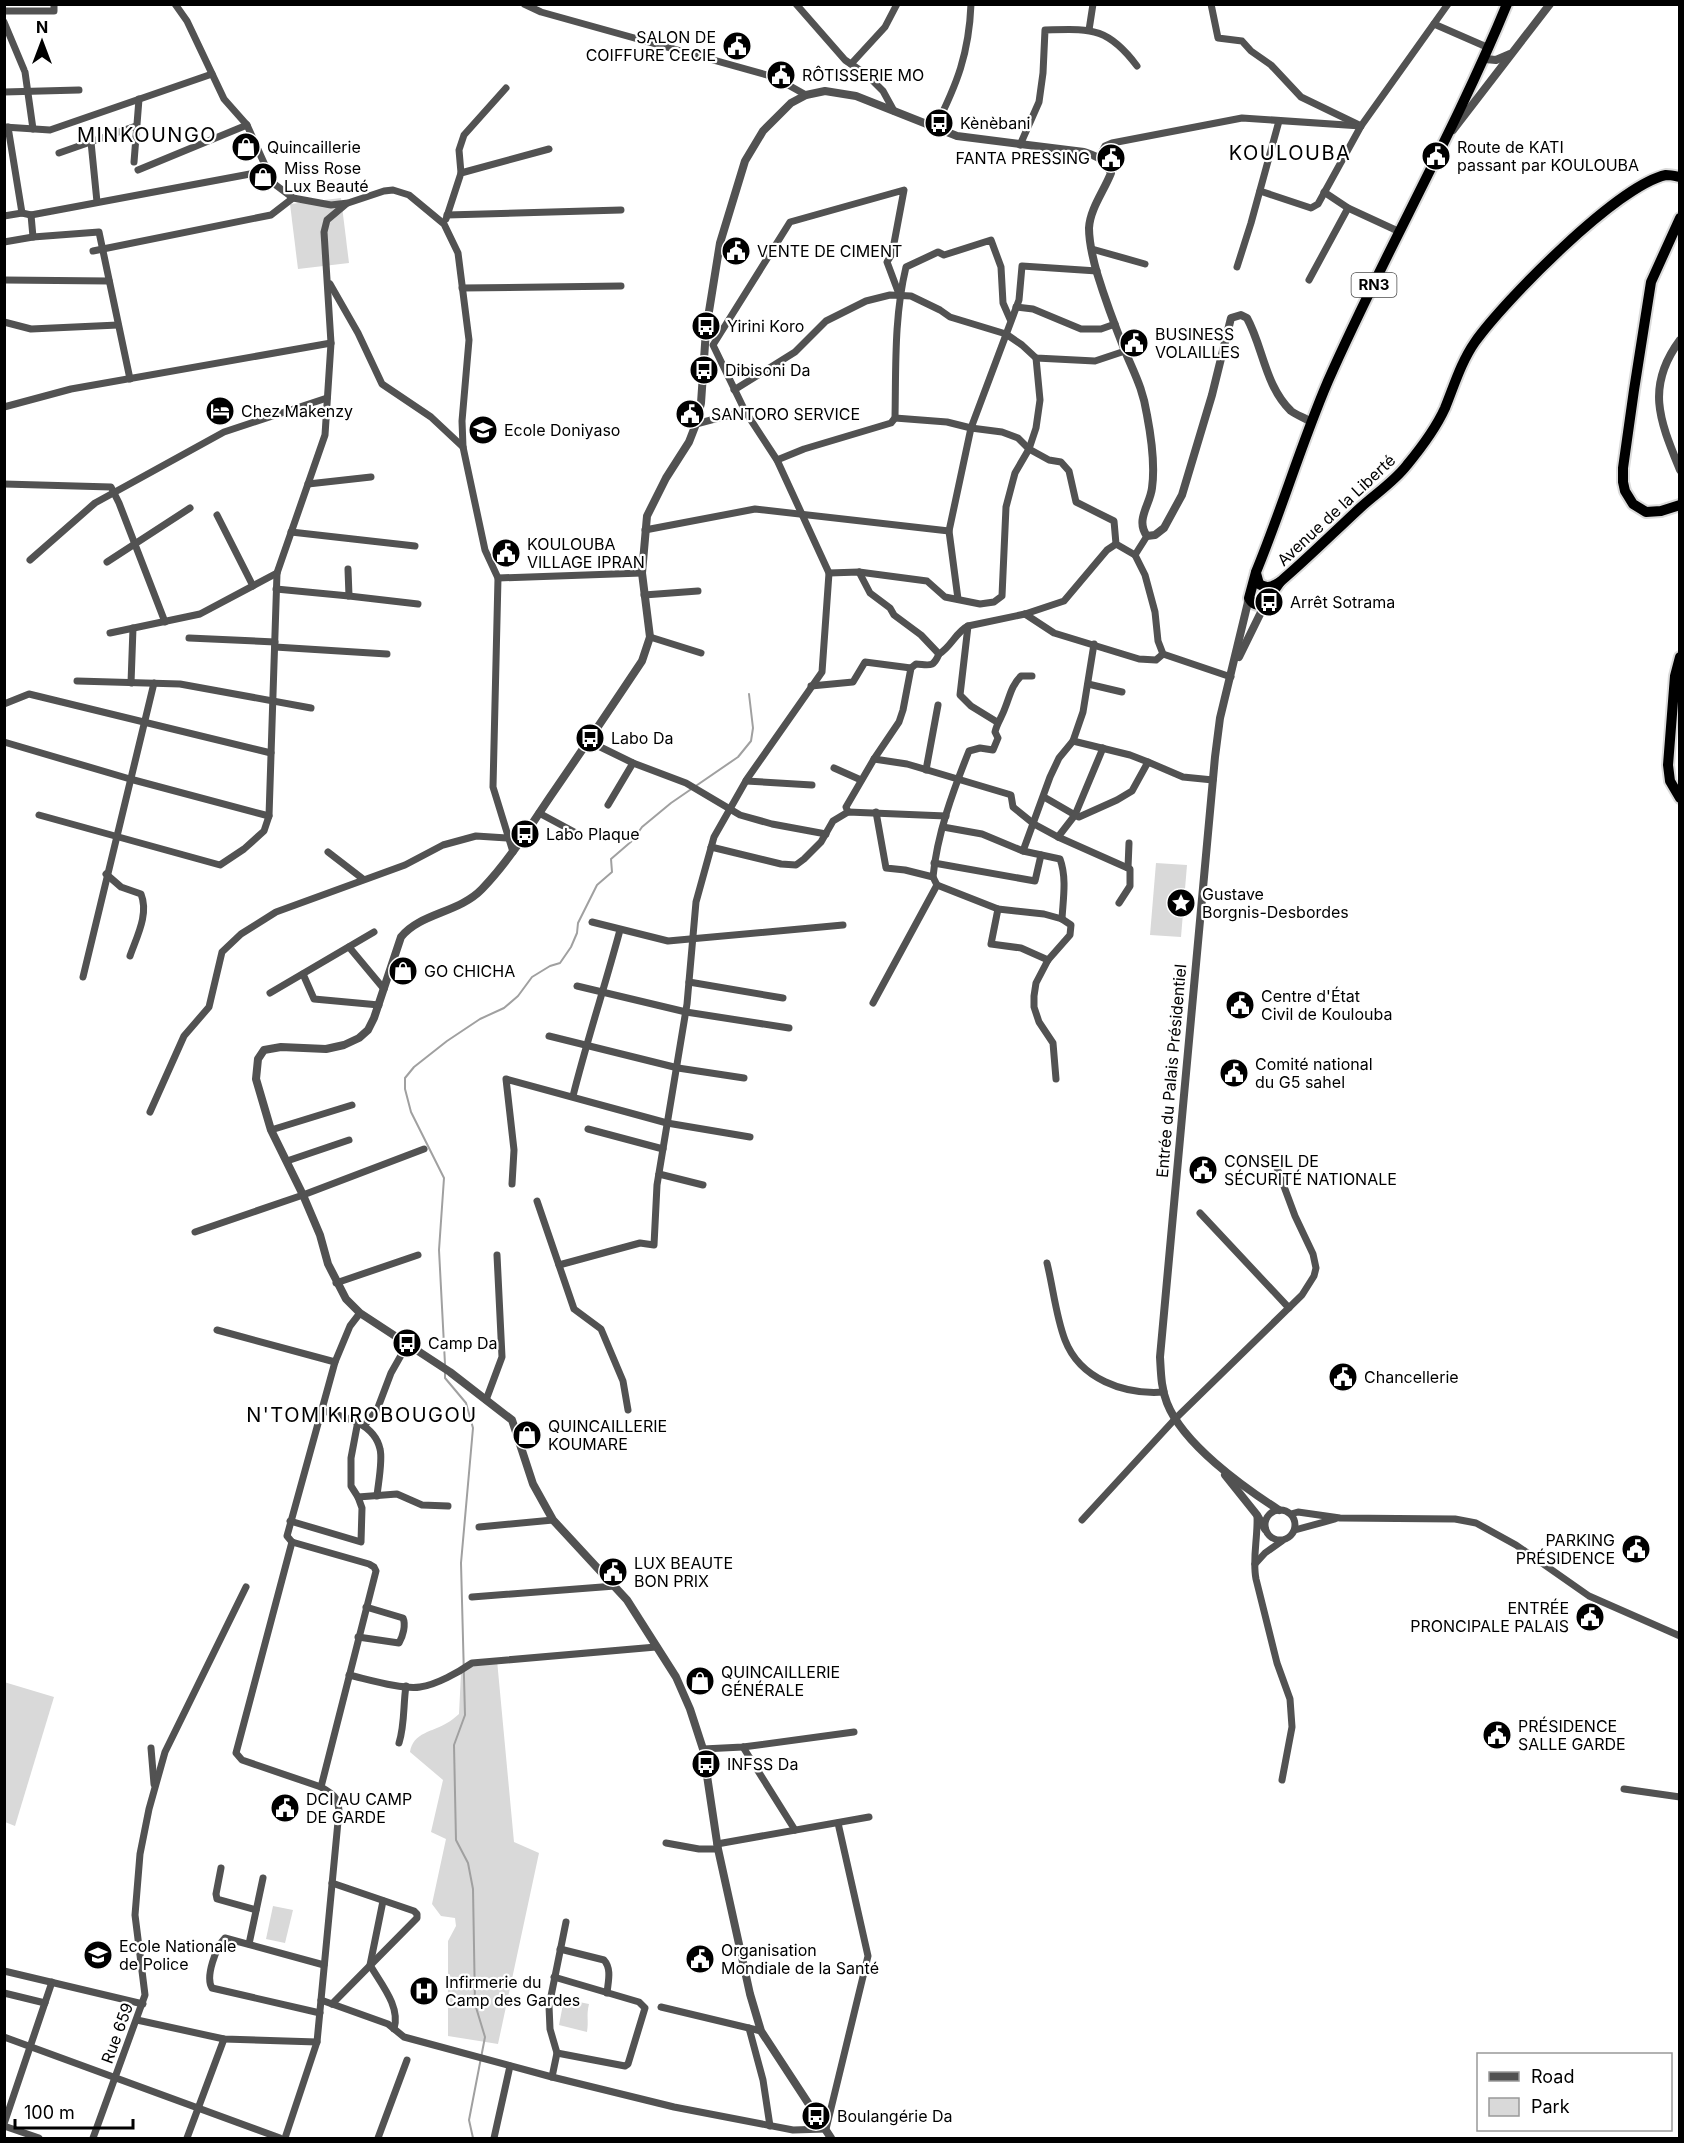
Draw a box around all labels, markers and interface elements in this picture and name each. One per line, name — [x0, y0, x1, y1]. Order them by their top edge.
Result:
north arrow — [12, 12, 72, 72]
text: N — [36, 17, 48, 37]
place label: SALON DE COIFFURE CECIE — [586, 27, 716, 65]
public building icon: SALON DE COIFFURE CECIE — [721, 30, 753, 62]
public building icon: RÔTISSERIE MO — [765, 59, 797, 91]
place label: RÔTISSERIE MO — [802, 65, 924, 85]
bus stop icon: Kènèbani — [923, 107, 955, 139]
place label: Kènèbani — [960, 113, 1031, 133]
district label: MINKOUNGO — [77, 123, 217, 147]
shop icon: Quincaillerie — [230, 131, 262, 163]
place label: Quincaillerie — [267, 137, 361, 157]
place label: Route de KATI passant par KOULOUBA — [1457, 137, 1639, 175]
public building icon: Route de KATI passant par KOULOUBA — [1420, 140, 1452, 172]
district label: KOULOUBA — [1229, 141, 1351, 165]
public building icon: FANTA PRESSING — [1095, 142, 1127, 174]
place label: FANTA PRESSING — [955, 148, 1090, 168]
place label: Miss Rose Lux Beauté — [284, 158, 369, 196]
shop icon: Miss Rose Lux Beauté — [247, 161, 279, 193]
public building icon: VENTE DE CIMENT — [720, 235, 752, 267]
place label: VENTE DE CIMENT — [757, 241, 902, 261]
road number: RN3 — [1352, 273, 1396, 297]
bus stop icon: Yirini Koro — [690, 310, 722, 342]
place label: Yirini Koro — [727, 316, 804, 336]
place label: BUSINESS VOLAILLES — [1155, 324, 1240, 362]
public building icon: BUSINESS VOLAILLES — [1118, 327, 1150, 359]
bus stop icon: Dibisoni Da — [688, 354, 720, 386]
place label: Dibisoni Da — [725, 360, 811, 380]
hotel icon: Chez Makenzy — [204, 395, 236, 427]
public building icon: SANTORO SERVICE — [674, 398, 706, 430]
place label: Chez Makenzy — [241, 401, 353, 421]
place label: SANTORO SERVICE — [711, 404, 860, 424]
school or university icon: Ecole Doniyaso — [467, 414, 499, 446]
place label: Ecole Doniyaso — [504, 420, 620, 440]
street label: Avenue de la Liberté — [1273, 450, 1399, 570]
place label: KOULOUBA VILLAGE IPRAN — [527, 534, 645, 572]
public building icon: KOULOUBA VILLAGE IPRAN — [490, 537, 522, 569]
bus stop icon: Arrêt Sotrama — [1253, 586, 1285, 618]
place label: Arrêt Sotrama — [1290, 592, 1395, 612]
bus stop icon: Labo Da — [574, 722, 606, 754]
place label: Labo Da — [611, 728, 673, 748]
bus stop icon: Labo Plaque — [509, 818, 541, 850]
place label: Labo Plaque — [546, 824, 640, 844]
place label: Gustave Borgnis-Desbordes — [1202, 884, 1349, 922]
place icon: Gustave Borgnis-Desbordes — [1165, 887, 1197, 919]
shop icon: GO CHICHA — [387, 955, 419, 987]
place label: GO CHICHA — [424, 961, 515, 981]
street label: Entrée du Palais Présidentiel — [1152, 963, 1190, 1179]
place label: Centre d'État Civil de Koulouba — [1261, 986, 1392, 1024]
public building icon: Centre d'État Civil de Koulouba — [1224, 989, 1256, 1021]
place label: Comité national du G5 sahel — [1255, 1054, 1373, 1092]
public building icon: Comité national du G5 sahel — [1218, 1057, 1250, 1089]
place label: CONSEIL DE SÉCURITÉ NATIONALE — [1224, 1151, 1397, 1189]
public building icon: CONSEIL DE SÉCURITÉ NATIONALE — [1187, 1154, 1219, 1186]
bus stop icon: Camp Da — [391, 1327, 423, 1359]
place label: Camp Da — [428, 1333, 498, 1353]
public building icon: Chancellerie — [1327, 1361, 1359, 1393]
place label: Chancellerie — [1364, 1367, 1459, 1387]
district label: N'TOMIKIROBOUGOU — [246, 1403, 478, 1427]
place label: QUINCAILLERIE KOUMARE — [548, 1416, 667, 1454]
shop icon: QUINCAILLERIE KOUMARE — [511, 1419, 543, 1451]
place label: PARKING PRÉSIDENCE — [1516, 1530, 1615, 1568]
public building icon: PARKING PRÉSIDENCE — [1620, 1533, 1652, 1565]
place label: LUX BEAUTE BON PRIX — [634, 1553, 733, 1591]
public building icon: LUX BEAUTE BON PRIX — [597, 1556, 629, 1588]
place label: ENTRÉE PRONCIPALE PALAIS — [1410, 1598, 1569, 1636]
public building icon: ENTRÉE PRONCIPALE PALAIS — [1574, 1601, 1606, 1633]
place label: QUINCAILLERIE GÉNÉRALE — [721, 1662, 840, 1700]
shop icon: QUINCAILLERIE GÉNÉRALE — [684, 1665, 716, 1697]
place label: PRÉSIDENCE SALLE GARDE — [1518, 1716, 1626, 1754]
public building icon: PRÉSIDENCE SALLE GARDE — [1481, 1719, 1513, 1751]
bus stop icon: INFSS Da — [690, 1748, 722, 1780]
place label: INFSS Da — [727, 1754, 798, 1774]
place label: DCI AU CAMP DE GARDE — [306, 1789, 412, 1827]
public building icon: DCI AU CAMP DE GARDE — [269, 1792, 301, 1824]
place label: Ecole Nationale de Police — [119, 1936, 236, 1974]
school or university icon: Ecole Nationale de Police — [82, 1939, 114, 1971]
place label: Organisation Mondiale de la Santé — [721, 1940, 879, 1978]
public building icon: Organisation Mondiale de la Santé — [684, 1943, 716, 1975]
place label: Infirmerie du Camp des Gardes — [445, 1972, 580, 2010]
hospital icon: Infirmerie du Camp des Gardes — [408, 1975, 440, 2007]
street label: Rue 659 — [97, 2000, 137, 2066]
legend — [1477, 2053, 1672, 2131]
text: Road — [1531, 2066, 1574, 2087]
scale bar — [15, 2092, 134, 2130]
text: Park — [1531, 2096, 1570, 2117]
bus stop icon: Boulangérie Da — [800, 2100, 832, 2132]
text: 100 m — [24, 2102, 75, 2123]
place label: Boulangérie Da — [837, 2106, 952, 2126]

